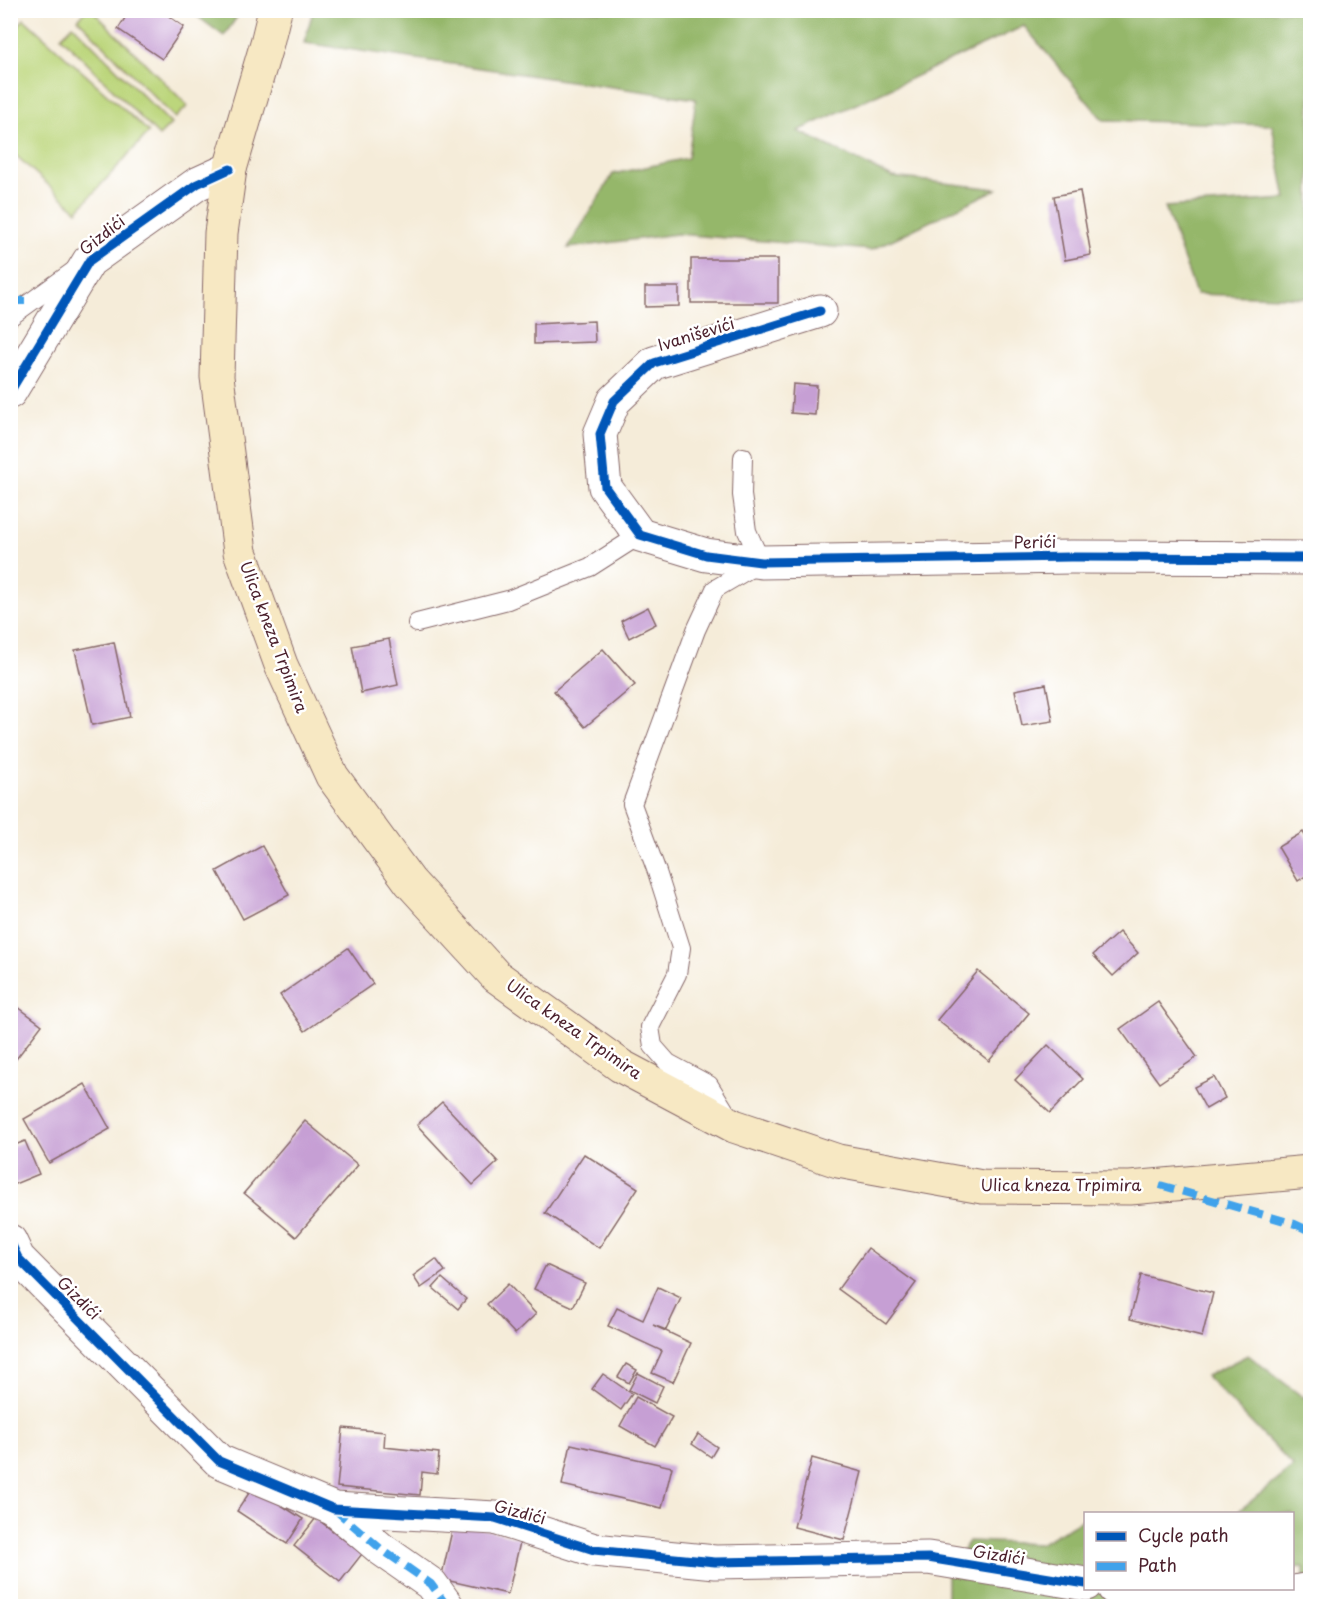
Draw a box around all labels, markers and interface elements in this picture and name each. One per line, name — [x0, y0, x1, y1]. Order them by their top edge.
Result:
street label: Gizdići — [73, 209, 130, 260]
street label: Ivaniševići — [654, 310, 737, 356]
street label: Perići — [1013, 529, 1056, 553]
street label: Ulica kneza Trpimira — [235, 557, 315, 716]
street label: Ulica kneza Trpimira — [502, 972, 647, 1084]
street label: Ulica kneza Trpimira — [981, 1172, 1141, 1196]
street label: Gizdići — [53, 1270, 107, 1324]
street label: Gizdići — [492, 1493, 549, 1529]
legend — [1084, 1512, 1294, 1590]
text: Cycle path — [1138, 1521, 1229, 1548]
street label: Gizdići — [971, 1538, 1027, 1570]
text: Path — [1138, 1551, 1177, 1578]

